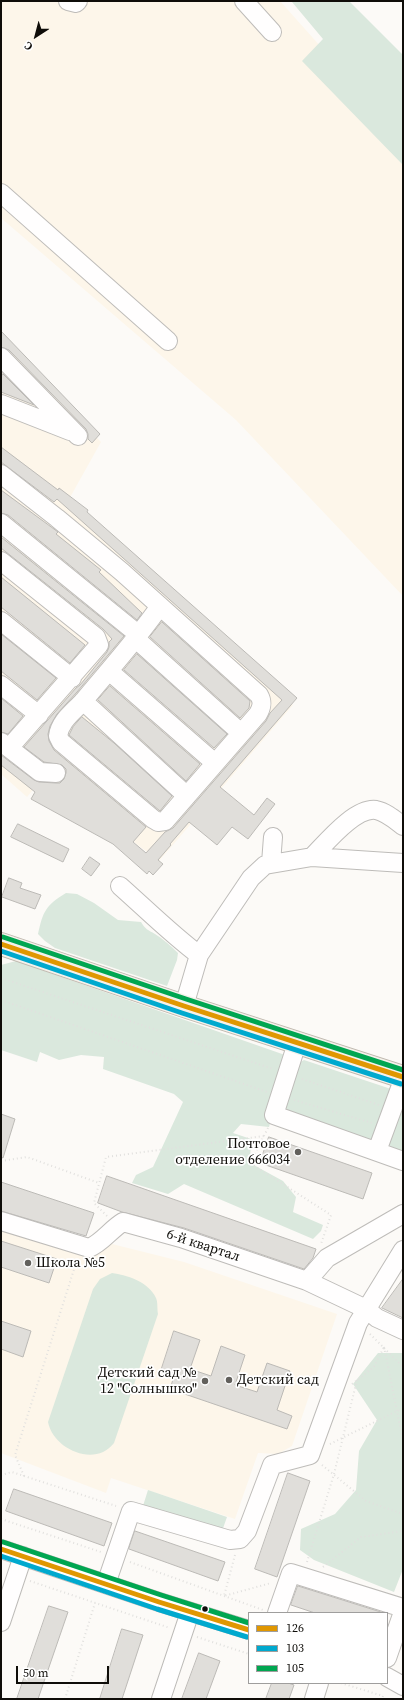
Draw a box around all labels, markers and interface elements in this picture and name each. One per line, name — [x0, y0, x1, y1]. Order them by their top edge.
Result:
north arrow — [16, 16, 56, 56]
text: С — [21, 38, 36, 54]
place label: Почтовое отделение 666034 — [175, 1136, 290, 1168]
marker: Почтовое отделение 666034 — [293, 1147, 303, 1157]
street label: 6-й квартал — [164, 1226, 242, 1266]
place label: Школа №5 — [36, 1255, 105, 1271]
marker: Школа №5 — [23, 1258, 33, 1268]
place label: Детский сад № 12 "Солнышко" — [98, 1365, 197, 1398]
place label: Детский сад — [237, 1372, 319, 1388]
marker: Детский сад — [224, 1375, 234, 1385]
marker: Детский сад № 12 "Солнышко" — [200, 1376, 210, 1386]
unlabelled marker — [200, 1604, 210, 1614]
legend — [248, 1612, 388, 1684]
text: 126 — [286, 1620, 304, 1636]
text: 103 — [286, 1640, 304, 1656]
scale bar — [18, 1658, 111, 1684]
text: 105 — [286, 1660, 304, 1676]
text: 50 m — [23, 1665, 49, 1681]

